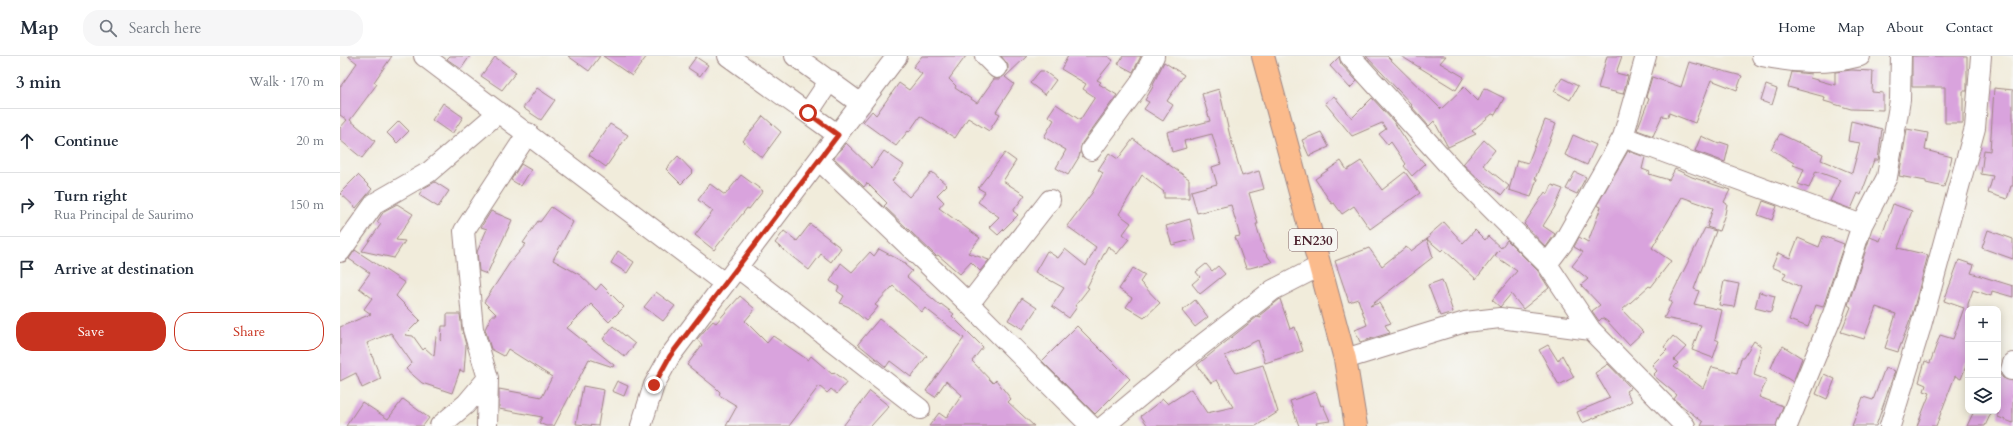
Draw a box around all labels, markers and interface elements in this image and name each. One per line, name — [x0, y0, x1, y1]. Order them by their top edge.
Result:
search box — [83, 10, 363, 46]
text: Map — [20, 15, 59, 41]
icon: search — [97, 17, 119, 39]
text: Search here — [129, 18, 201, 38]
text: Home — [1778, 18, 1816, 37]
text: Map — [1838, 18, 1864, 37]
text: About — [1886, 18, 1923, 37]
text: Contact — [1945, 18, 1993, 37]
text: 3 min — [16, 71, 61, 94]
text: Walk · 170 m — [249, 73, 324, 91]
route start — [799, 104, 817, 122]
icon: ahead — [16, 130, 38, 152]
text: Continue — [54, 131, 119, 151]
text: 20 m — [296, 132, 324, 150]
text: Turn right — [54, 186, 127, 206]
icon: right — [16, 194, 38, 216]
text: 150 m — [290, 196, 324, 214]
text: Rua Principal de Saurimo — [54, 206, 194, 224]
road number: EN230 — [1289, 229, 1337, 251]
icon: arrive — [16, 258, 38, 280]
text: Arrive at destination — [54, 259, 194, 279]
map controls — [1965, 306, 2001, 414]
button: + — [1965, 306, 2001, 342]
button: Save — [16, 312, 166, 351]
button: Share — [174, 312, 324, 351]
button: − — [1965, 342, 2001, 378]
route end — [645, 376, 663, 394]
button: layers — [1965, 378, 2001, 414]

